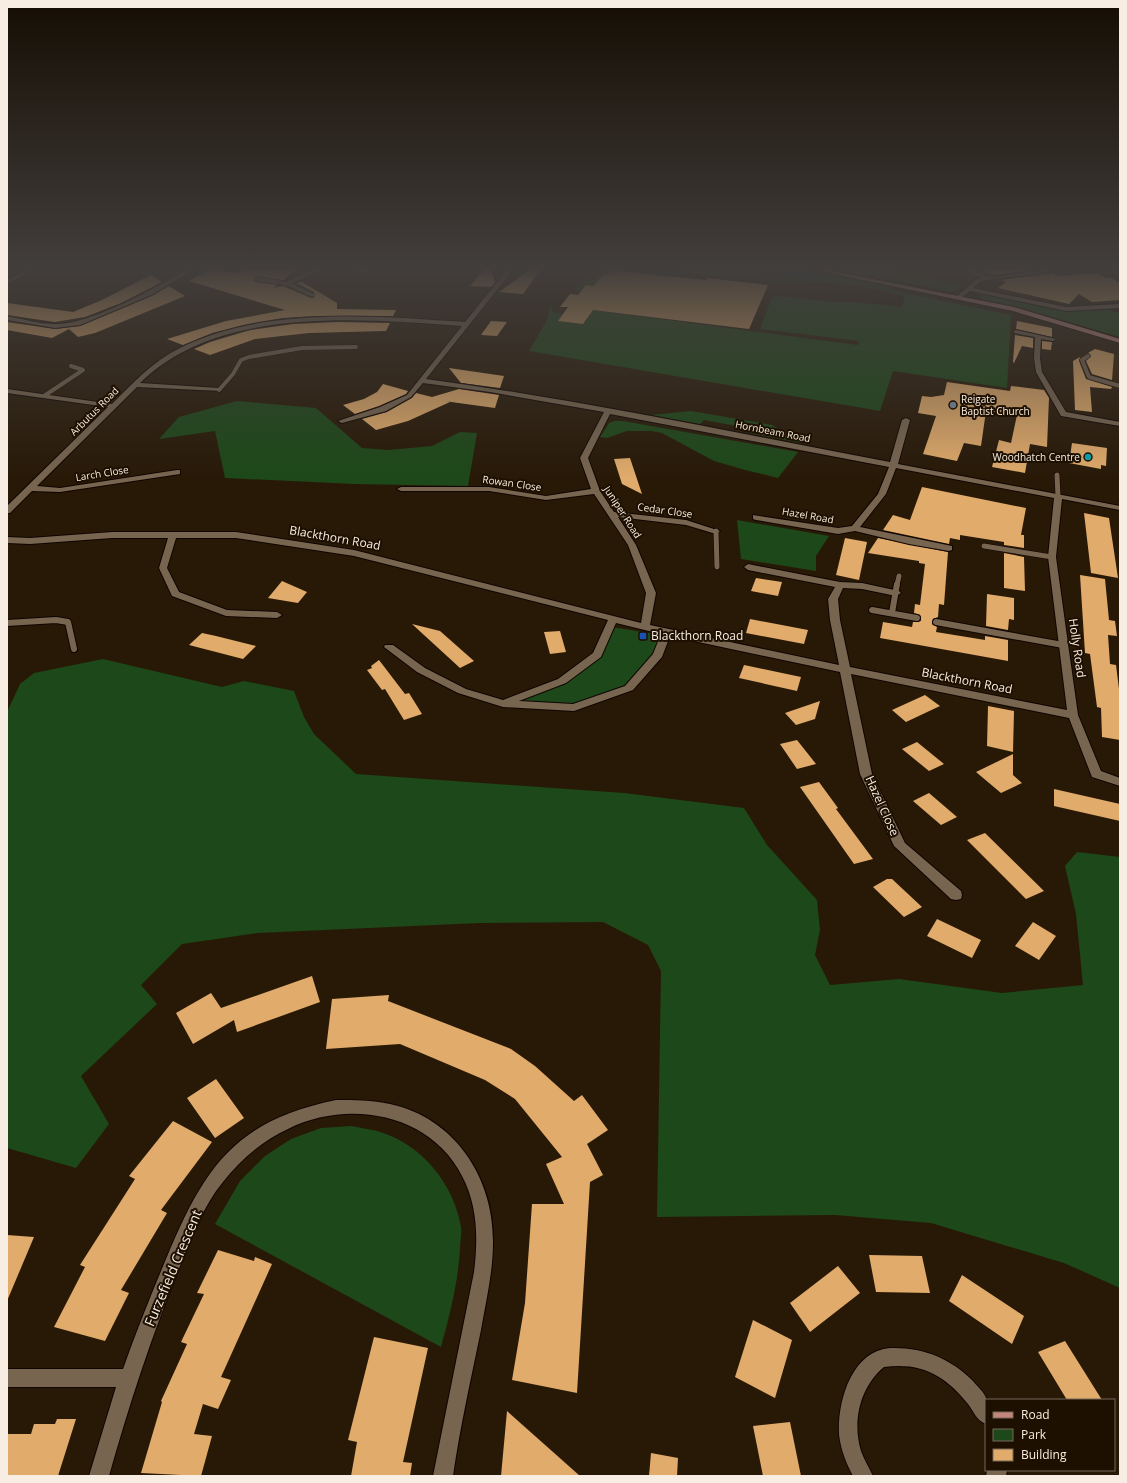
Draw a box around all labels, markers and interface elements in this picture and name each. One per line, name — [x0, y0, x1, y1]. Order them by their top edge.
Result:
street label: Arbutus Road — [67, 384, 121, 438]
place label: Reigate Baptist Church — [961, 392, 1030, 418]
marker: Reigate Baptist Church — [948, 400, 958, 410]
street label: Hornbeam Road — [734, 417, 812, 445]
place label: Woodhatch Centre — [993, 450, 1080, 464]
marker: Woodhatch Centre — [1083, 452, 1093, 462]
street label: Larch Close — [74, 462, 130, 484]
street label: Rowan Close — [482, 472, 543, 494]
street label: Juniper Road — [600, 482, 645, 541]
street label: Cedar Close — [637, 499, 694, 521]
street label: Hazel Road — [781, 504, 835, 526]
street label: Blackthorn Road — [288, 521, 382, 554]
street label: Holly Road — [1065, 617, 1090, 679]
place label: Blackthorn Road — [651, 627, 743, 644]
marker: Blackthorn Road — [638, 631, 648, 641]
street label: Blackthorn Road — [920, 663, 1014, 698]
street label: Hazel Close — [862, 773, 903, 839]
street label: Furzefield Crescent — [139, 1207, 206, 1329]
legend — [985, 1399, 1115, 1471]
text: Road — [1021, 1406, 1050, 1423]
text: Park — [1021, 1426, 1047, 1443]
text: Building — [1021, 1446, 1067, 1463]

